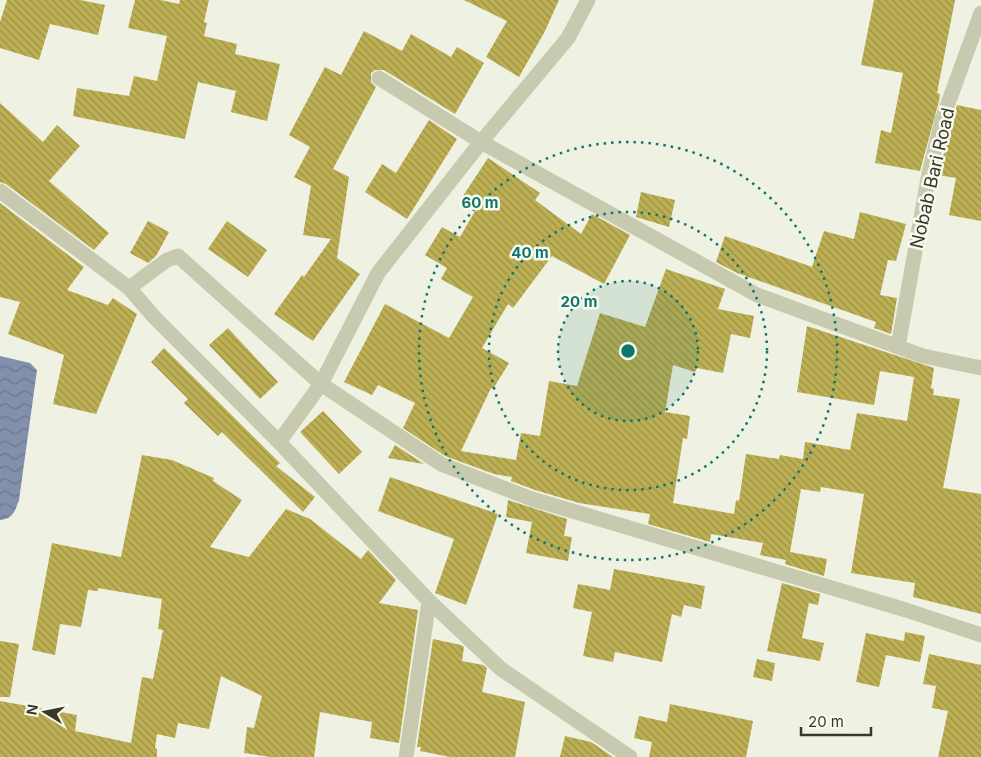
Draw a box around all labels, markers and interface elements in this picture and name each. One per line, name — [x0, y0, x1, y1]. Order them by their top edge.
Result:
street label: Nobab Bari Road — [906, 106, 958, 250]
text: 60 m — [461, 193, 499, 212]
text: 40 m — [511, 243, 549, 262]
text: 20 m — [561, 292, 597, 311]
centre of rings — [619, 342, 637, 360]
north arrow — [20, 687, 70, 737]
text: N — [22, 703, 41, 716]
scale bar — [801, 704, 871, 736]
text: 20 m — [808, 712, 844, 731]

